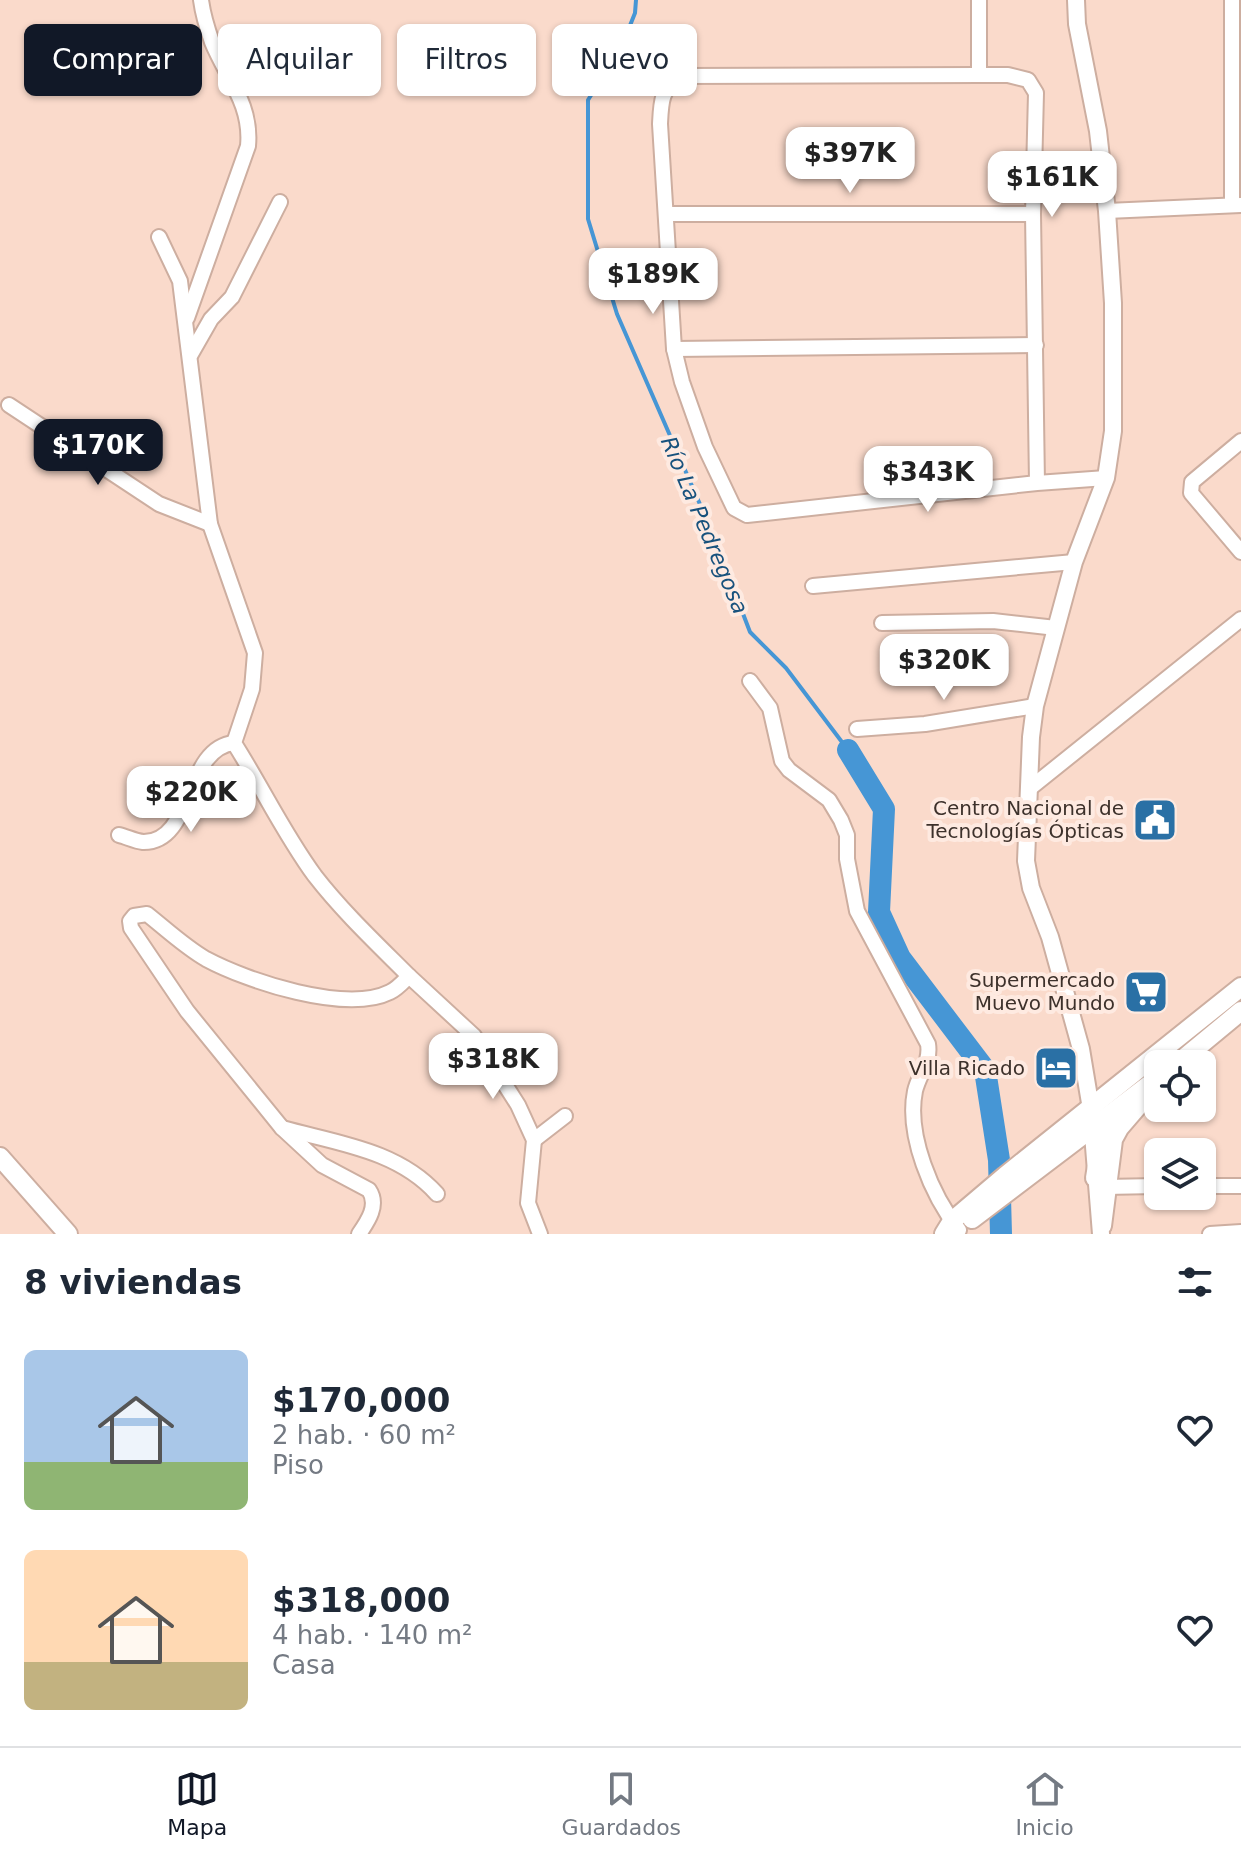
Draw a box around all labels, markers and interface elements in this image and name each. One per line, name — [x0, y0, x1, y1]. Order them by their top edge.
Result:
chip: Comprar — [24, 24, 202, 96]
chip: Alquilar — [218, 24, 381, 96]
chip: Filtros — [397, 24, 536, 96]
chip: Nuevo — [552, 24, 697, 96]
pin: $397K — [794, 127, 906, 195]
text: $397K — [804, 138, 896, 168]
pin: $161K — [996, 151, 1108, 219]
text: $161K — [1006, 162, 1098, 192]
pin: $189K — [597, 248, 709, 316]
text: $189K — [607, 259, 699, 289]
pin: $170K — [42, 419, 154, 487]
text: $170K — [52, 430, 144, 460]
water label: Río La Pedregosa — [656, 433, 753, 618]
pin: $343K — [872, 446, 984, 514]
text: $343K — [882, 457, 974, 487]
pin: $320K — [888, 634, 1000, 702]
text: $320K — [898, 645, 990, 675]
pin: $220K — [135, 766, 247, 834]
text: $220K — [145, 777, 237, 807]
place label: Centro Nacional de Tecnologías Ópticas — [925, 796, 1124, 843]
public building icon: Centro Nacional de Tecnologías Ópticas — [1131, 796, 1179, 844]
place label: Supermercado Muevo Mundo — [969, 968, 1115, 1015]
supermarket icon: Supermercado Muevo Mundo — [1122, 968, 1170, 1016]
pin: $318K — [437, 1033, 549, 1101]
text: $318K — [447, 1044, 539, 1074]
hotel icon: Villa Ricado — [1032, 1044, 1080, 1092]
map controls — [1144, 1050, 1216, 1210]
button: locate — [1144, 1050, 1216, 1122]
place label: Villa Ricado — [909, 1056, 1025, 1080]
button: layers — [1144, 1138, 1216, 1210]
icon: filters — [1173, 1260, 1217, 1304]
text: 8 viviendas — [24, 1262, 242, 1302]
text: $170,000 — [272, 1380, 451, 1420]
icon: home — [88, 1382, 184, 1478]
icon: heart — [1173, 1408, 1217, 1452]
text: 2 hab. · 60 m² — [272, 1420, 456, 1450]
text: Piso — [272, 1450, 324, 1480]
text: $318,000 — [272, 1580, 451, 1620]
icon: home — [88, 1582, 184, 1678]
icon: heart — [1173, 1608, 1217, 1652]
text: 4 hab. · 140 m² — [272, 1620, 472, 1650]
text: Casa — [272, 1650, 336, 1680]
tab: Mapa — [167, 1767, 227, 1840]
tab: Guardados — [562, 1767, 681, 1840]
tab: Inicio — [1016, 1767, 1074, 1840]

